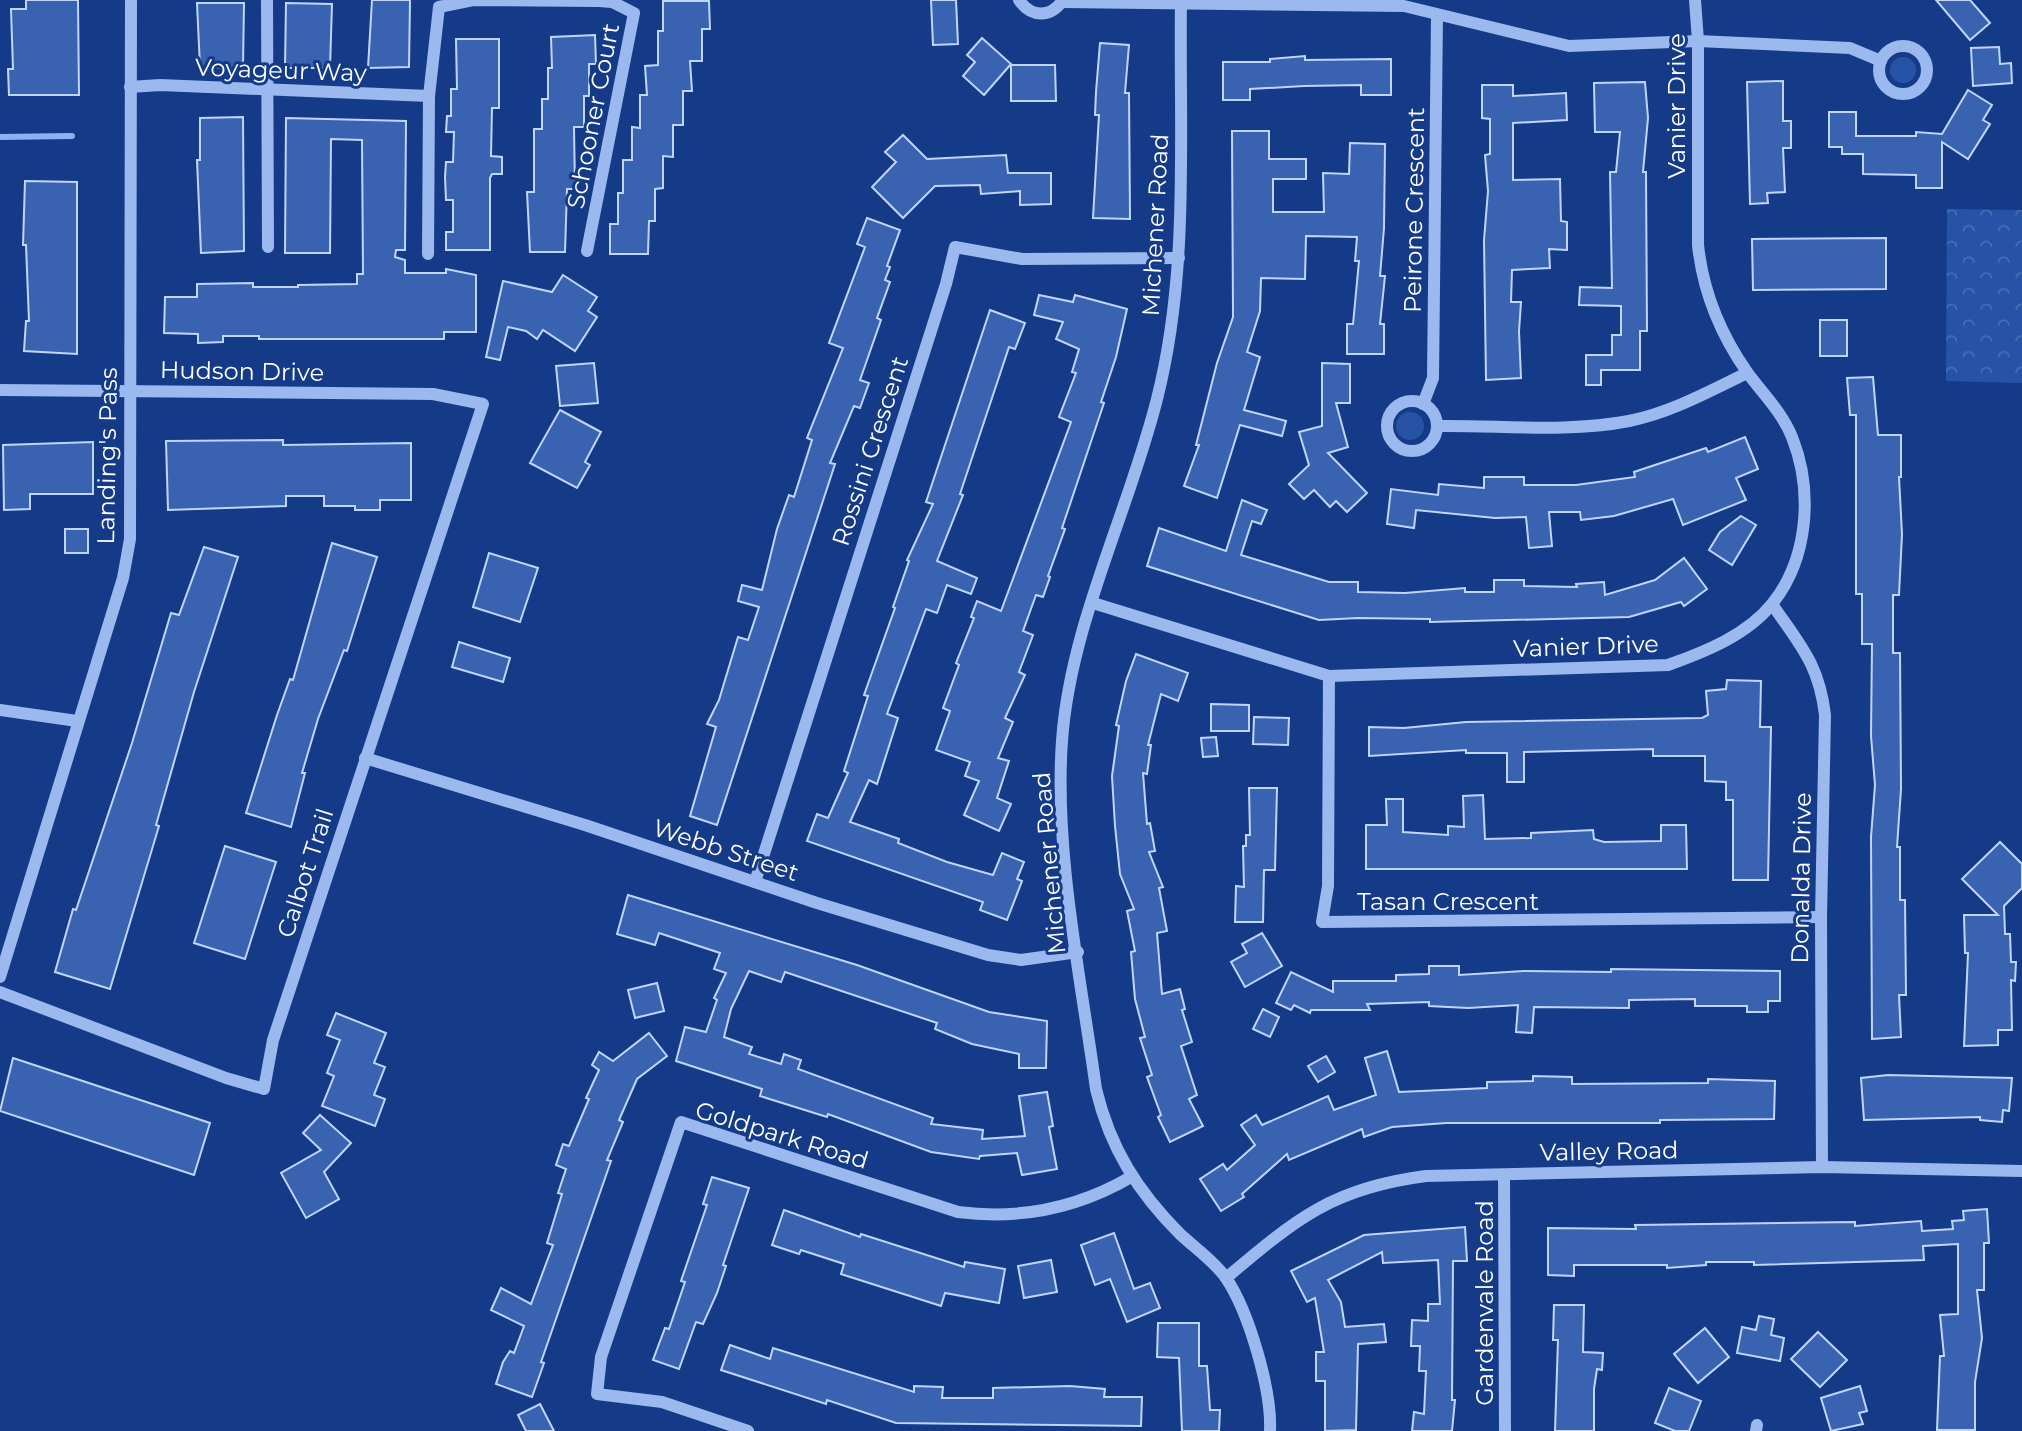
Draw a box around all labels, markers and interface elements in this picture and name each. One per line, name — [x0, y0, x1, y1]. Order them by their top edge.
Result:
street label: Schooner Court — [561, 21, 625, 211]
street label: Vanier Drive — [1662, 33, 1691, 179]
street label: Voyageur Way — [195, 53, 367, 87]
street label: Peirone Crescent — [1398, 107, 1430, 313]
street label: Michener Road — [1136, 133, 1174, 317]
street label: Rossini Crescent — [826, 352, 914, 549]
street label: Hudson Drive — [160, 355, 324, 387]
street label: Landing's Pass — [91, 367, 123, 545]
street label: Vanier Drive — [1513, 629, 1659, 663]
street label: Michener Road — [1027, 771, 1071, 955]
street label: Donalda Drive — [1785, 792, 1817, 964]
street label: Calbot Trail — [271, 805, 339, 941]
street label: Webb Street — [650, 813, 803, 887]
street label: Tasan Crescent — [1357, 887, 1539, 916]
street label: Goldpark Road — [692, 1095, 872, 1175]
street label: Valley Road — [1539, 1135, 1679, 1167]
street label: Gardenvale Road — [1470, 1200, 1499, 1406]

